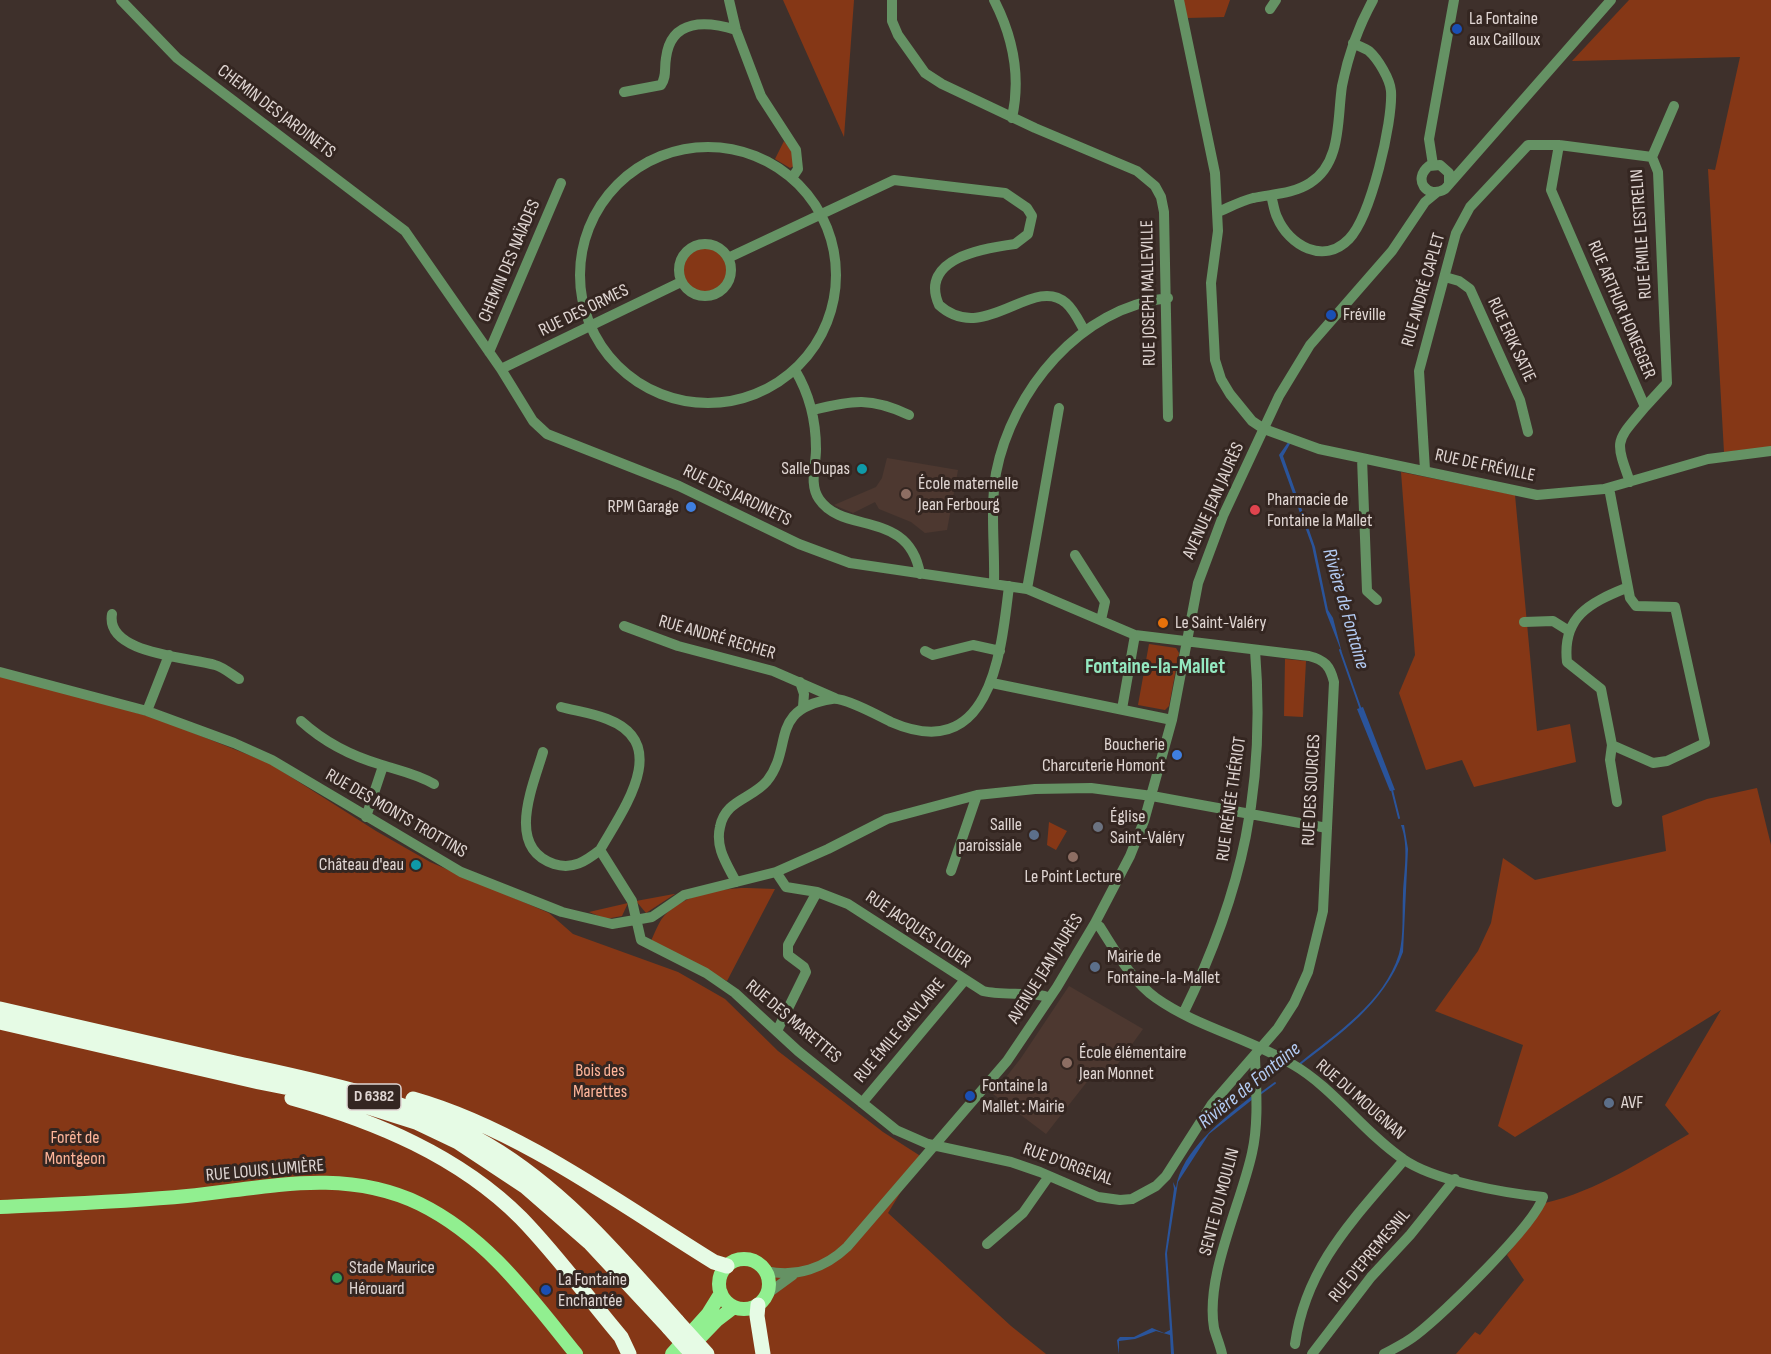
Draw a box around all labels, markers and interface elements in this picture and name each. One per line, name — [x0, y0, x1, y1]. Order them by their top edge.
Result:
place label: La Fontaine aux Cailloux — [1469, 8, 1540, 50]
marker: La Fontaine aux Cailloux — [1450, 22, 1464, 36]
street label: CHEMIN DES JARDINETS — [213, 61, 339, 163]
street label: RUE ÉMILE LESTRELIN — [1627, 168, 1657, 300]
street label: CHEMIN DES NAÏADES — [475, 197, 545, 325]
street label: RUE JOSEPH MALLEVILLE — [1137, 220, 1161, 366]
street label: RUE ANDRÉ CAPLET — [1397, 231, 1451, 349]
street label: RUE ARTHUR HONEGGER — [1582, 238, 1660, 382]
street label: RUE DES ORMES — [536, 280, 632, 342]
street label: RUE ERIK SATIE — [1482, 294, 1540, 386]
place label: Fréville — [1343, 304, 1386, 326]
marker: Fréville — [1324, 308, 1338, 322]
street label: AVENUE JEAN JAURÈS — [1179, 439, 1249, 563]
street label: RUE DE FRÉVILLE — [1433, 445, 1537, 487]
place label: Salle Dupas — [781, 458, 850, 480]
street label: RUE DES JARDINETS — [679, 460, 795, 532]
marker: Salle Dupas — [855, 462, 869, 476]
place label: École maternelle Jean Ferbourg — [918, 473, 1018, 516]
marker: École maternelle Jean Ferbourg — [899, 487, 913, 501]
place label: Pharmacie de Fontaine la Mallet — [1267, 489, 1372, 532]
place label: RPM Garage — [608, 496, 679, 518]
marker: RPM Garage — [684, 500, 698, 514]
marker: Pharmacie de Fontaine la Mallet — [1248, 503, 1262, 517]
water label: Rivière de Fontaine — [1316, 546, 1374, 672]
street label: RUE ANDRÉ RECHER — [656, 611, 778, 665]
place label: Le Saint-Valéry — [1175, 612, 1266, 634]
marker: Le Saint-Valéry — [1156, 616, 1170, 630]
district label: Fontaine-la-Mallet — [1085, 655, 1225, 681]
place label: Boucherie Charcuterie Homont — [1042, 734, 1165, 777]
street label: RUE DES SOURCES — [1298, 734, 1326, 846]
street label: RUE IRÉNÉE THÉRIOT — [1213, 735, 1251, 863]
marker: Boucherie Charcuterie Homont — [1170, 748, 1184, 762]
street label: RUE DES MONTS TROTTINS — [321, 765, 471, 863]
place label: Église Saint-Valéry — [1110, 806, 1185, 848]
place label: Sallle paroissiale — [958, 814, 1022, 856]
marker: Église Saint-Valéry — [1091, 820, 1105, 834]
marker: Sallle paroissiale — [1027, 828, 1041, 842]
marker: Le Point Lecture — [1066, 850, 1080, 864]
place label: Château d'eau — [319, 854, 404, 876]
marker: Château d'eau — [409, 858, 423, 872]
place label: Le Point Lecture — [1024, 866, 1122, 888]
street label: RUE JACQUES LOUER — [861, 887, 975, 973]
street label: AVENUE JEAN JAURÈS — [1004, 910, 1088, 1028]
place label: Mairie de Fontaine-la-Mallet — [1107, 946, 1220, 988]
marker: Mairie de Fontaine-la-Mallet — [1088, 960, 1102, 974]
street label: RUE ÉMILE GALYLAIRE — [850, 974, 950, 1088]
street label: RUE DES MARETTES — [741, 976, 845, 1068]
water label: Rivière de Fontaine — [1194, 1037, 1306, 1135]
place label: École élémentaire Jean Monnet — [1079, 1042, 1187, 1084]
street label: RUE DU MOUGNAN — [1311, 1055, 1409, 1145]
marker: École élémentaire Jean Monnet — [1060, 1056, 1074, 1070]
park label: Bois des Marettes — [573, 1060, 627, 1102]
place label: Fontaine la Mallet : Mairie — [982, 1075, 1065, 1118]
road number: D 6382 — [347, 1084, 401, 1110]
marker: Fontaine la Mallet : Mairie — [963, 1089, 977, 1103]
place label: AVF — [1621, 1092, 1643, 1114]
marker: AVF — [1602, 1096, 1616, 1110]
park label: Forêt de Montgeon — [44, 1127, 106, 1170]
street label: RUE D'ORGEVAL — [1020, 1139, 1116, 1191]
street label: SENTE DU MOULIN — [1195, 1146, 1245, 1258]
street label: RUE LOUIS LUMIÈRE — [205, 1155, 325, 1187]
street label: RUE D'EPREMESNIL — [1325, 1205, 1415, 1307]
place label: Stade Maurice Hérouard — [349, 1257, 435, 1300]
place label: La Fontaine Enchantée — [558, 1269, 627, 1312]
marker: Stade Maurice Hérouard — [330, 1271, 344, 1285]
marker: La Fontaine Enchantée — [539, 1283, 553, 1297]

